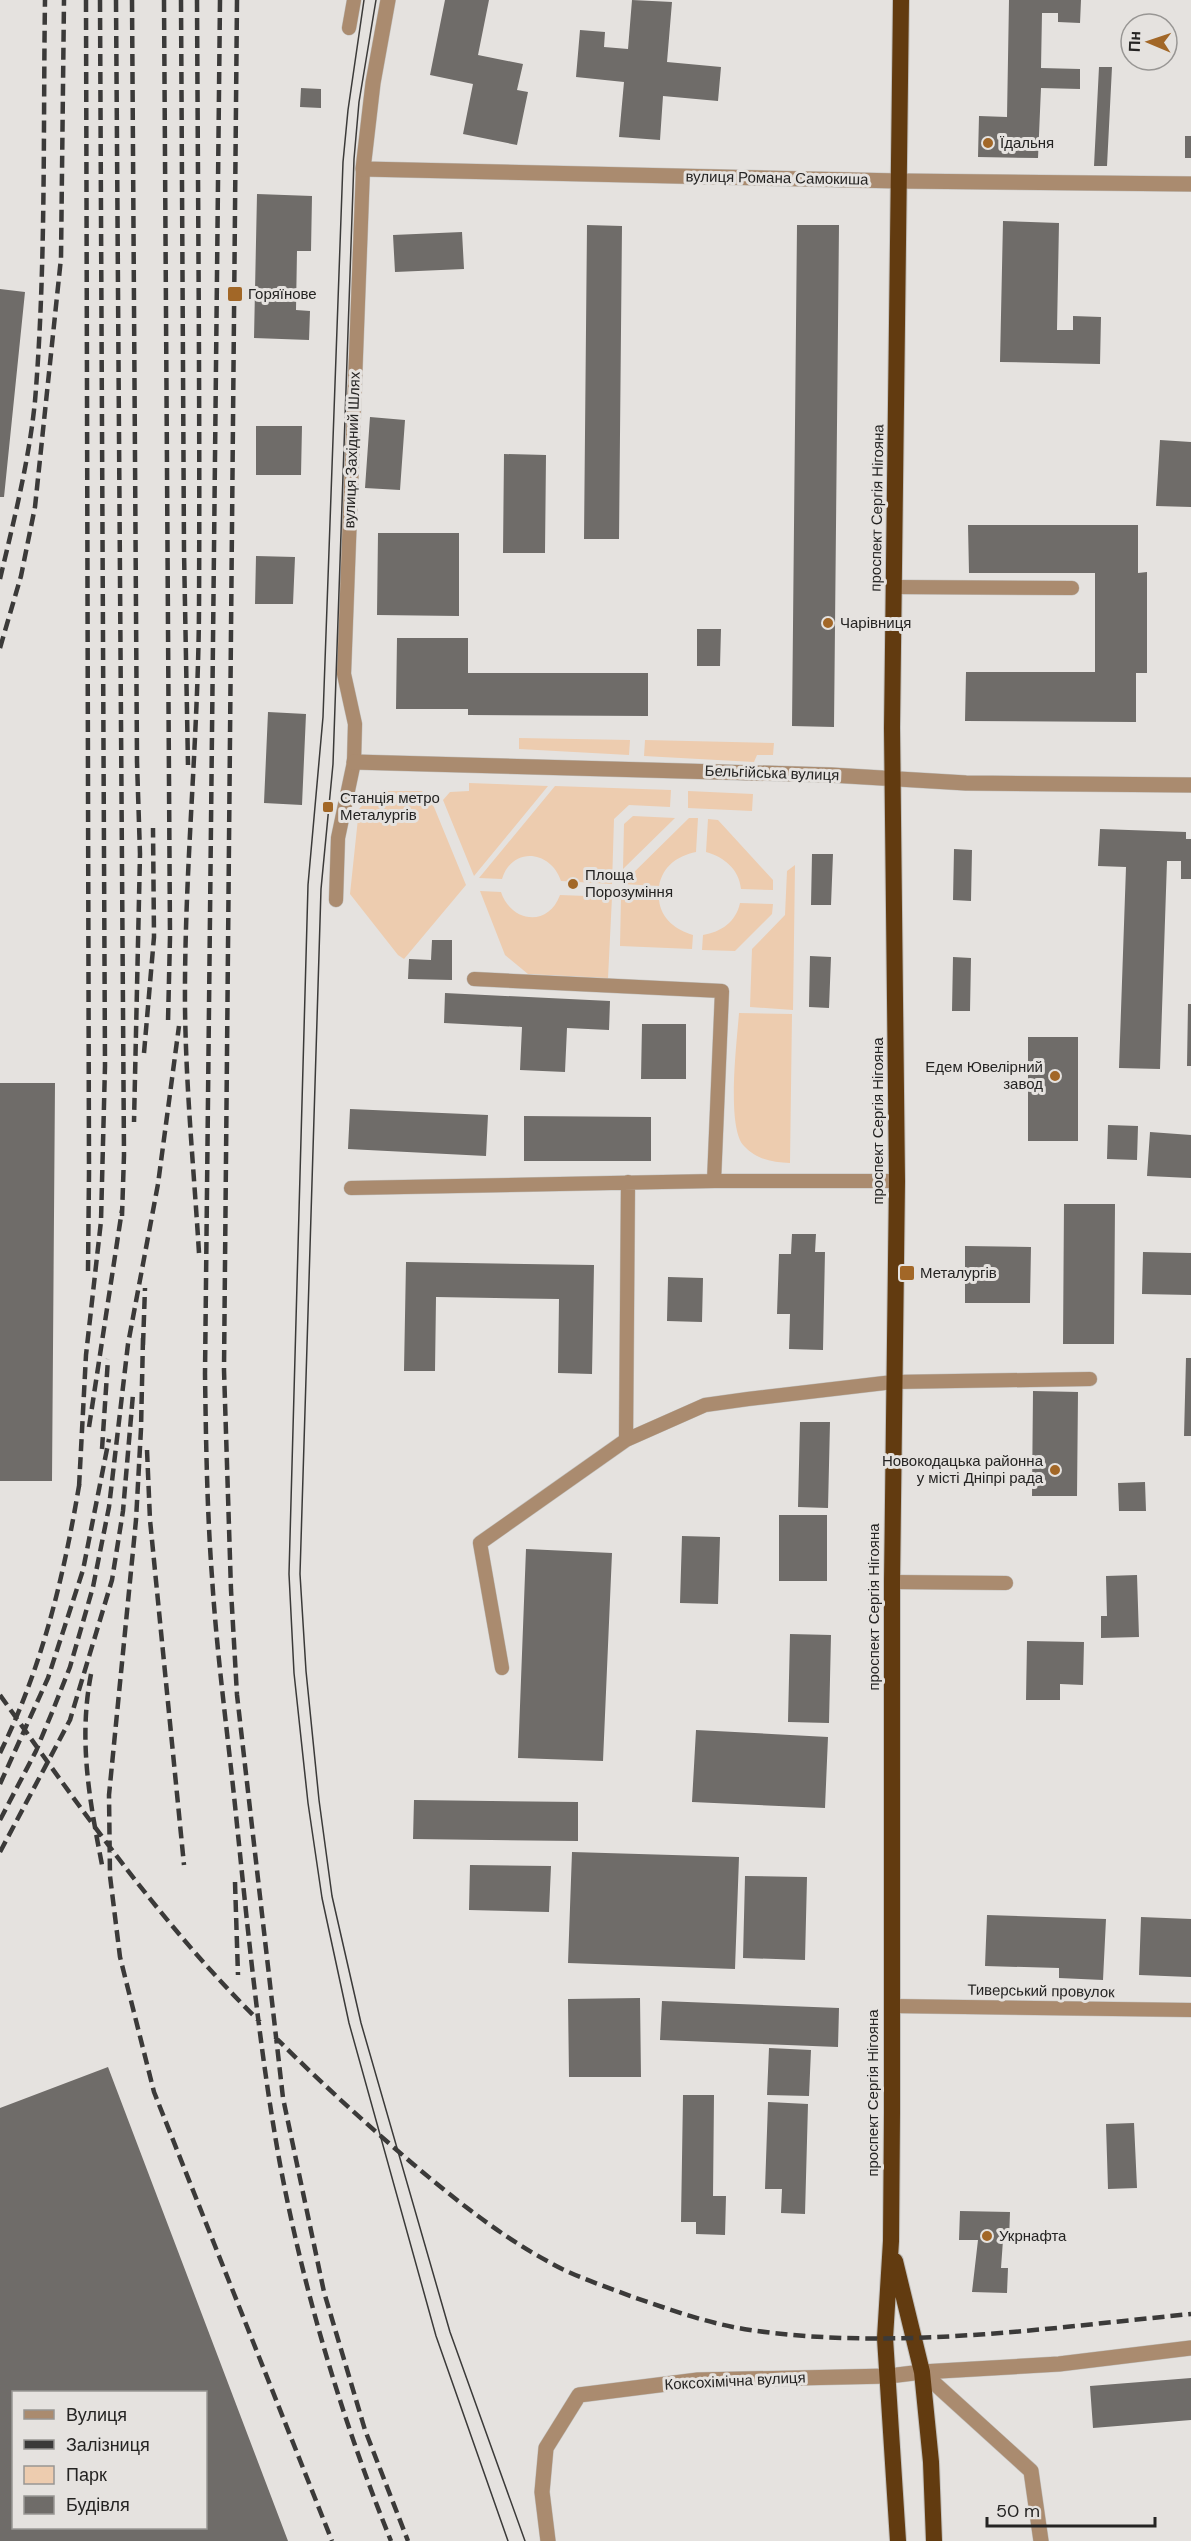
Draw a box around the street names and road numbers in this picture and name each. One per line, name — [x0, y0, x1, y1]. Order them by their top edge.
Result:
street label: вулиця Романа Самокиша — [685, 166, 869, 190]
street label: вулиця Західний Шлях — [339, 371, 365, 529]
street label: проспект Сергія Нігояна — [866, 424, 888, 592]
street label: Бельгійська вулиця — [704, 761, 840, 785]
street label: проспект Сергія Нігояна — [868, 1037, 888, 1205]
street label: проспект Сергія Нігояна — [864, 1523, 884, 1691]
street label: Тиверський провулок — [967, 1980, 1115, 2002]
street label: проспект Сергія Нігояна — [863, 2009, 883, 2177]
street label: Коксохімічна вулиця — [664, 2367, 806, 2395]

